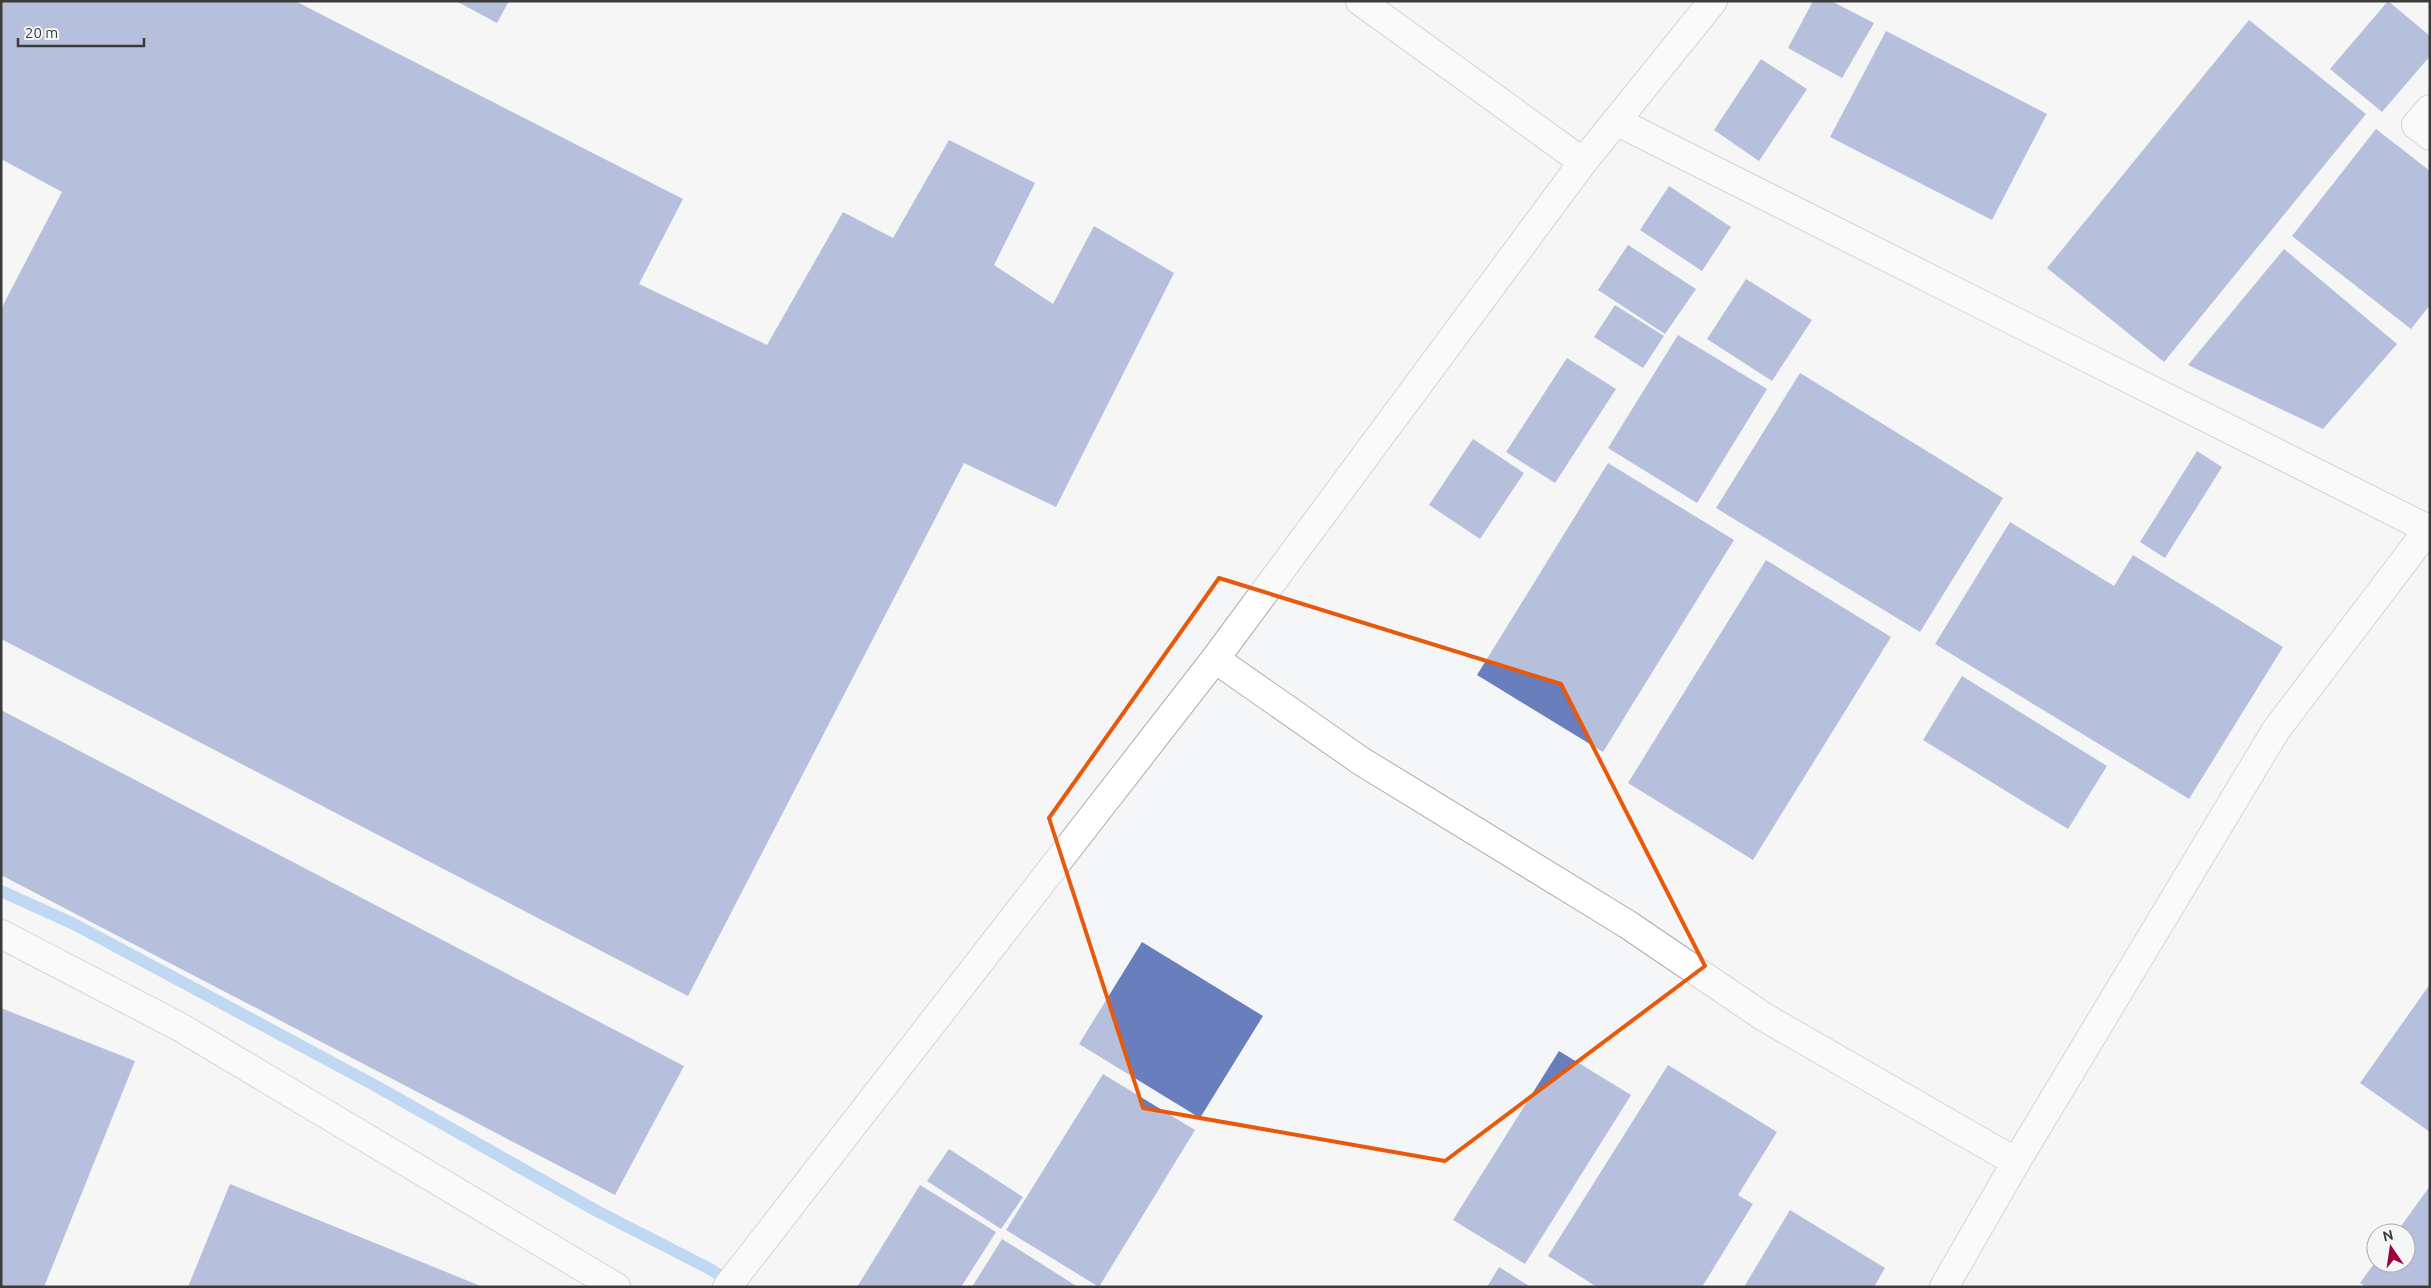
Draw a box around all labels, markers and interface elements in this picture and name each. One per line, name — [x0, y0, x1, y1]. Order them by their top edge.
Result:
scale bar — [18, 15, 144, 47]
text: 20 m — [25, 24, 58, 41]
north arrow — [2366, 1223, 2416, 1273]
text: N — [2381, 1226, 2395, 1244]

